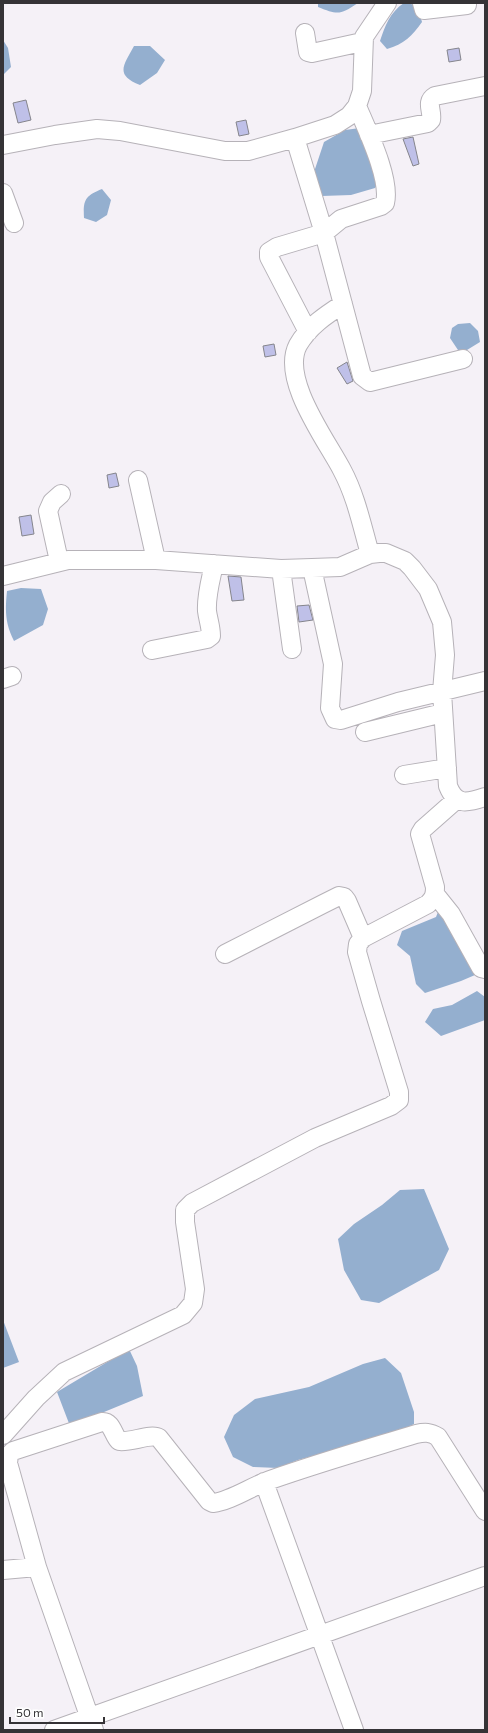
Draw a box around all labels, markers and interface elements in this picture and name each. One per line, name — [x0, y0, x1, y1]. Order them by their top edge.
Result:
scale bar — [10, 1699, 104, 1725]
text: 50 m — [16, 1705, 44, 1719]

